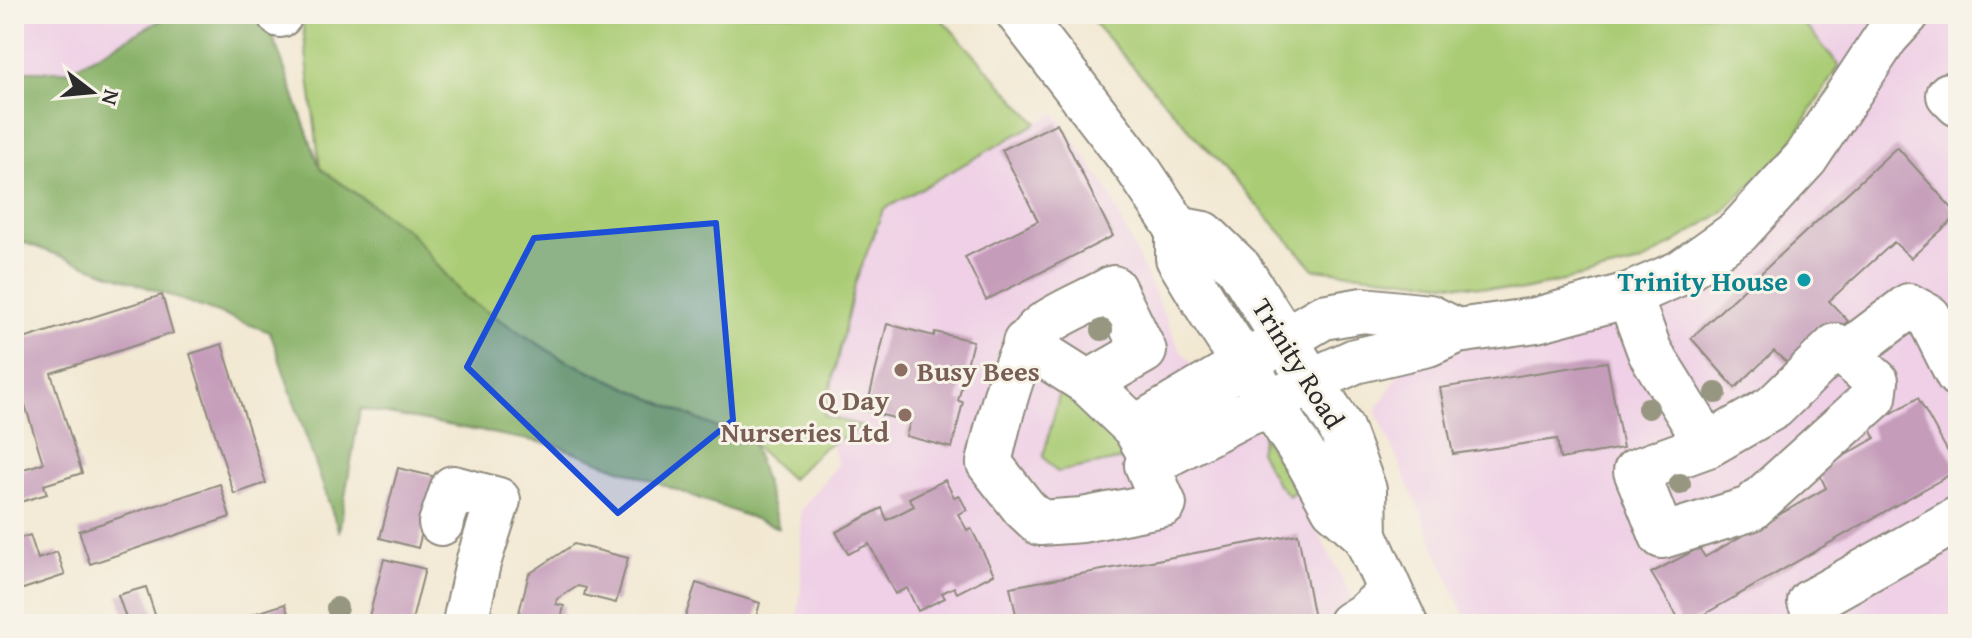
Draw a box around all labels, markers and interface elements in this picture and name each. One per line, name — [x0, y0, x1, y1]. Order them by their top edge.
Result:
north arrow — [52, 52, 132, 132]
text: N — [94, 86, 129, 109]
place label: Trinity House — [1617, 260, 1788, 301]
marker: Trinity House — [1795, 271, 1813, 289]
street label: Trinity Road — [1243, 290, 1355, 436]
place label: Busy Bees — [917, 350, 1040, 391]
marker: Busy Bees — [892, 361, 910, 379]
place label: Q Day Nurseries Ltd — [721, 379, 890, 452]
marker: Q Day Nurseries Ltd — [896, 406, 914, 424]

